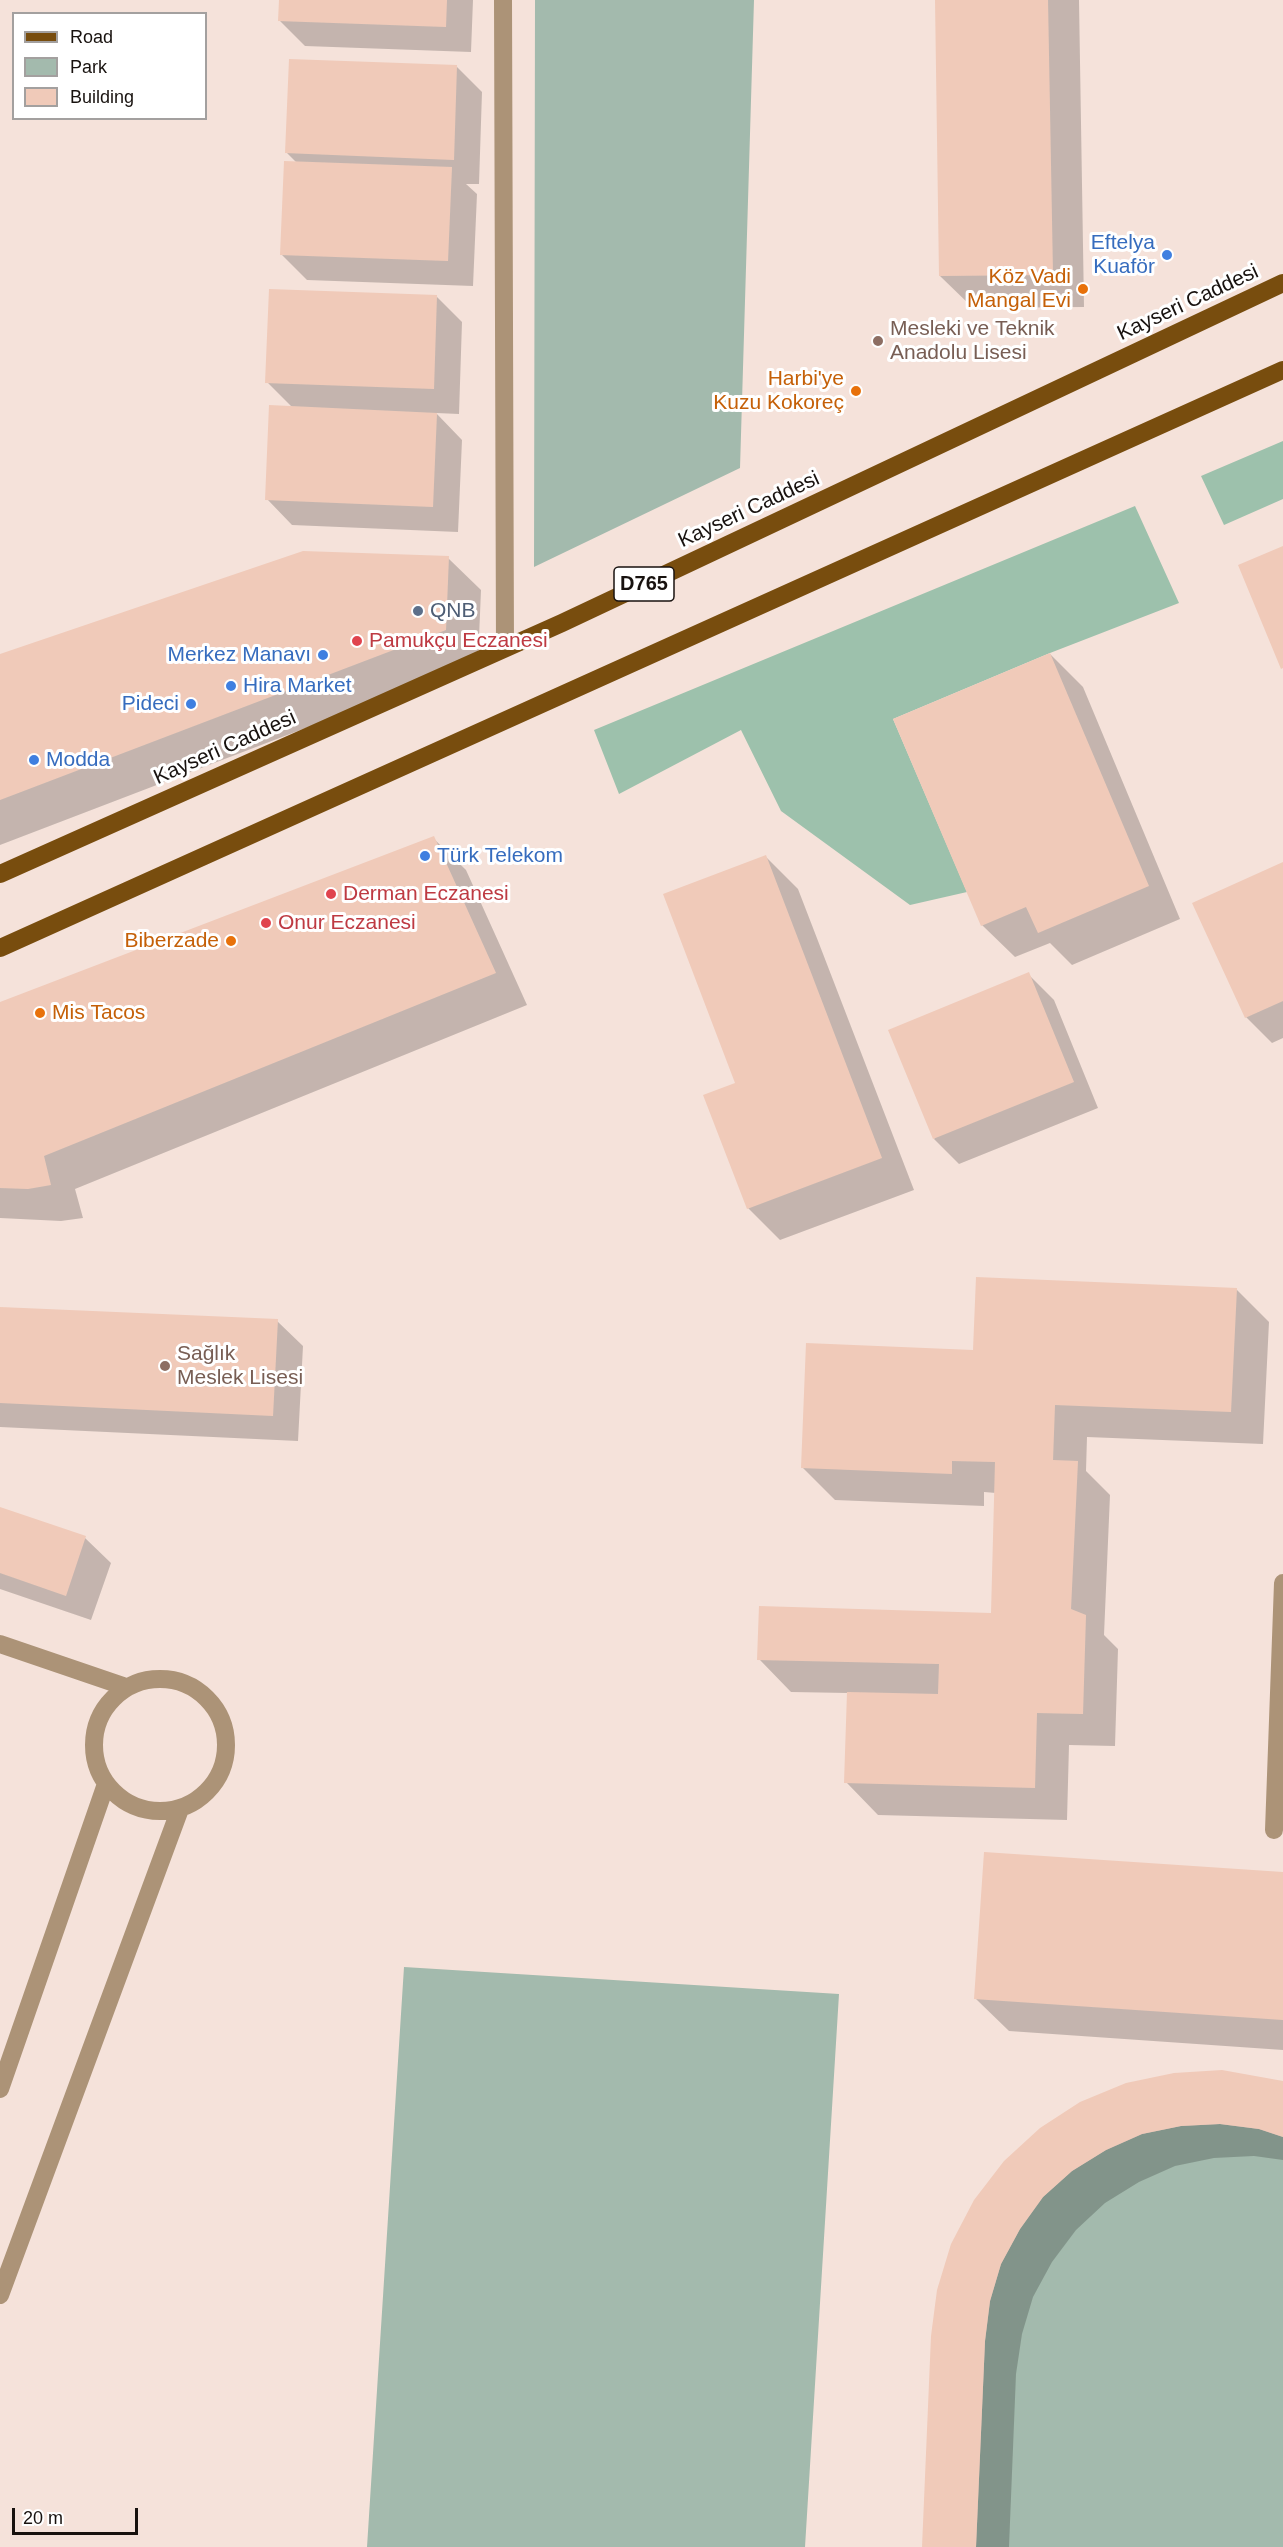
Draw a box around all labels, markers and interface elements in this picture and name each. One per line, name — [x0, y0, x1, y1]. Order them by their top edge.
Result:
legend — [12, 12, 207, 120]
text: Road — [70, 27, 113, 47]
text: Park — [70, 57, 107, 77]
text: Building — [70, 87, 134, 107]
place label: Eftelya Kuaför — [1091, 230, 1155, 280]
marker: Eftelya Kuaför — [1160, 248, 1174, 262]
street label: Kayseri Caddesi — [1113, 259, 1263, 347]
place label: Köz Vadi Mangal Evi — [967, 264, 1071, 314]
marker: Köz Vadi Mangal Evi — [1076, 282, 1090, 296]
place label: Mesleki ve Teknik Anadolu Lisesi — [890, 316, 1055, 366]
marker: Mesleki ve Teknik Anadolu Lisesi — [871, 334, 885, 348]
place label: Harbi'ye Kuzu Kokoreç — [713, 366, 844, 416]
marker: Harbi'ye Kuzu Kokoreç — [849, 384, 863, 398]
street label: Kayseri Caddesi — [674, 466, 824, 554]
road number: D765 — [614, 567, 674, 601]
place label: QNB — [430, 598, 476, 624]
marker: QNB — [411, 604, 425, 618]
place label: Pamukçu Eczanesi — [369, 628, 548, 654]
marker: Pamukçu Eczanesi — [350, 634, 364, 648]
place label: Merkez Manavı — [167, 642, 311, 668]
marker: Merkez Manavı — [316, 648, 330, 662]
place label: Hira Market — [243, 673, 352, 699]
marker: Hira Market — [224, 679, 238, 693]
place label: Pideci — [122, 691, 179, 717]
marker: Pideci — [184, 697, 198, 711]
street label: Kayseri Caddesi — [150, 705, 300, 791]
place label: Modda — [46, 747, 110, 773]
marker: Modda — [27, 753, 41, 767]
place label: Türk Telekom — [437, 843, 563, 869]
marker: Türk Telekom — [418, 849, 432, 863]
place label: Derman Eczanesi — [343, 881, 509, 907]
marker: Derman Eczanesi — [324, 887, 338, 901]
place label: Onur Eczanesi — [278, 910, 416, 936]
marker: Onur Eczanesi — [259, 916, 273, 930]
place label: Biberzade — [124, 928, 219, 954]
marker: Biberzade — [224, 934, 238, 948]
place label: Mis Tacos — [52, 1000, 145, 1026]
marker: Mis Tacos — [33, 1006, 47, 1020]
place label: Sağlık Meslek Lisesi — [177, 1341, 303, 1391]
marker: Sağlık Meslek Lisesi — [158, 1359, 172, 1373]
scale bar — [15, 2496, 141, 2534]
text: 20 m — [23, 2508, 63, 2528]

